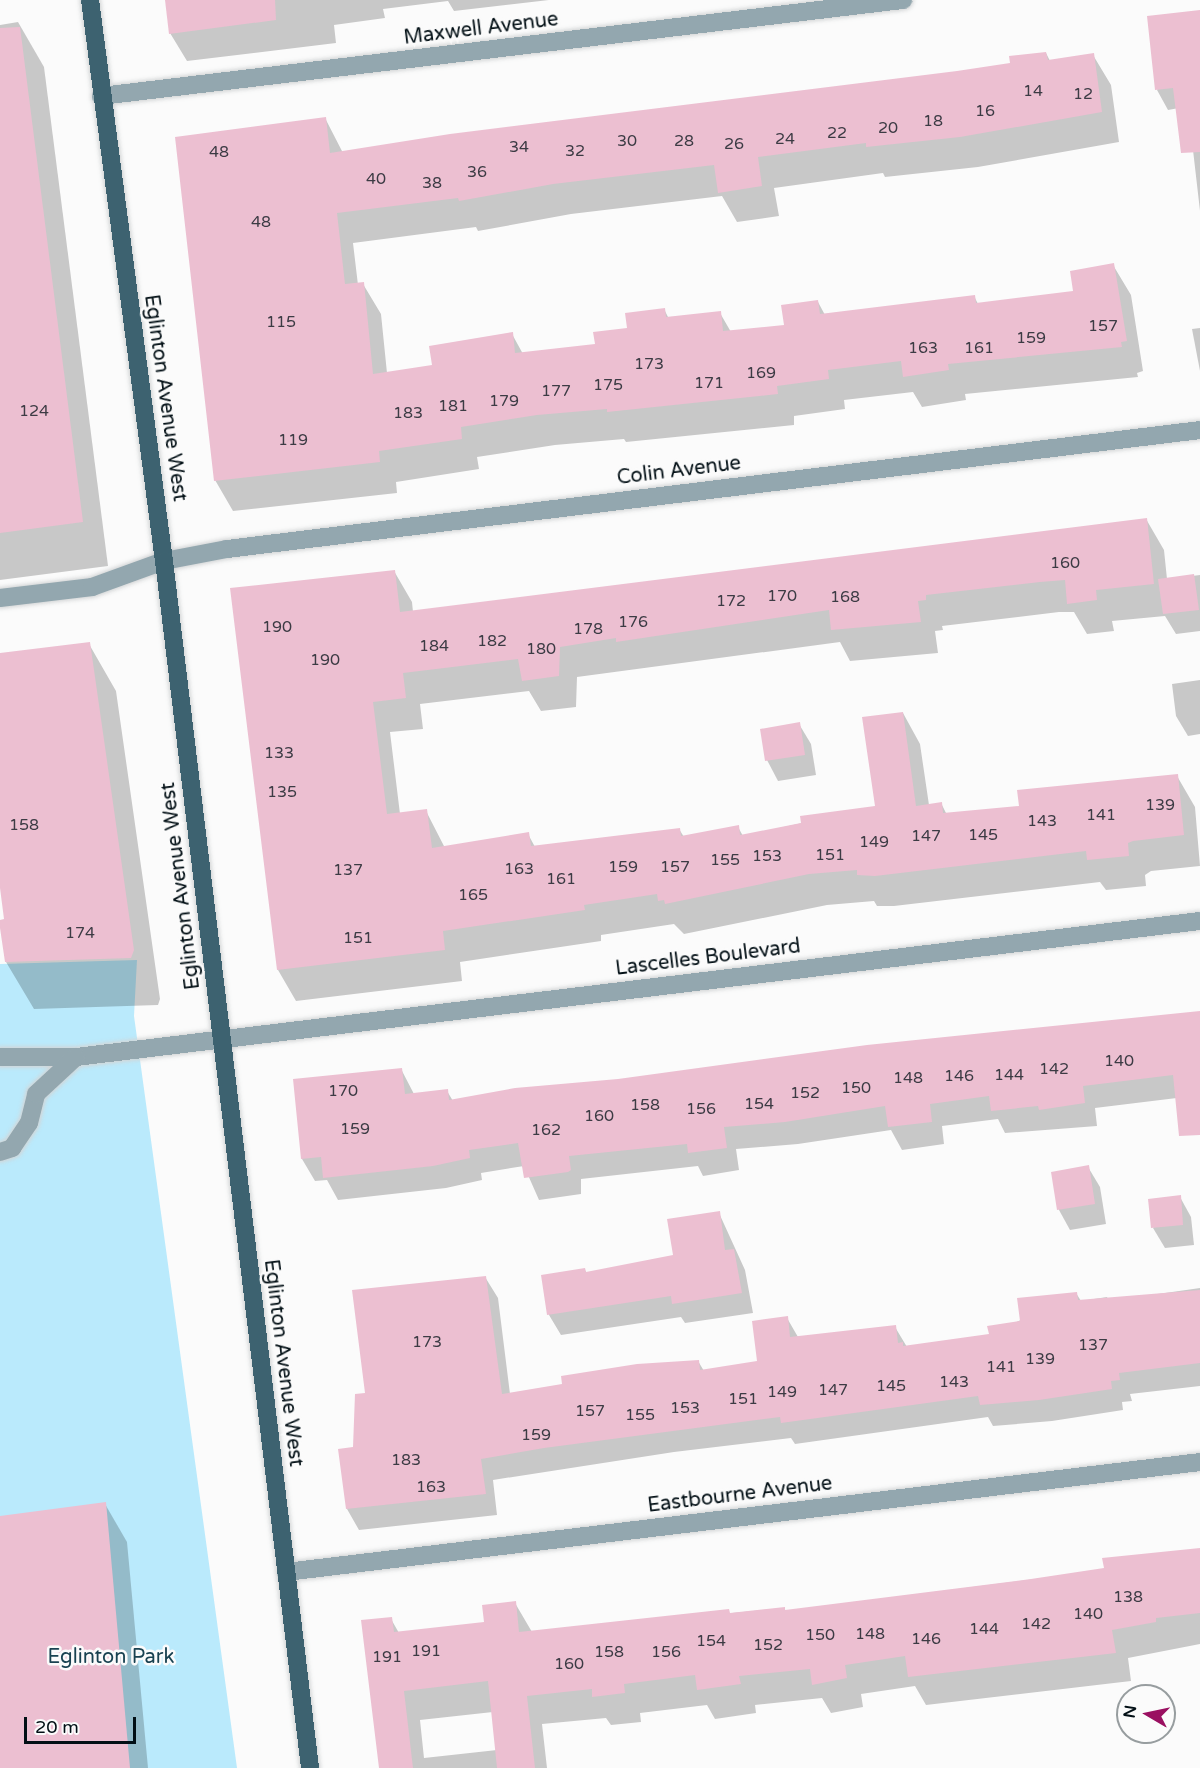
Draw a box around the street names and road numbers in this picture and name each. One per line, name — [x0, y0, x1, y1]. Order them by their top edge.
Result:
street label: Maxwell Avenue — [402, 8, 560, 50]
street label: Eglinton Avenue West — [139, 293, 191, 503]
street label: Colin Avenue — [616, 451, 742, 491]
street label: Eglinton Avenue West — [156, 781, 206, 991]
street label: Lascelles Boulevard — [614, 935, 802, 981]
street label: Eglinton Avenue West — [258, 1258, 308, 1468]
street label: Eastbourne Avenue — [646, 1472, 834, 1518]

